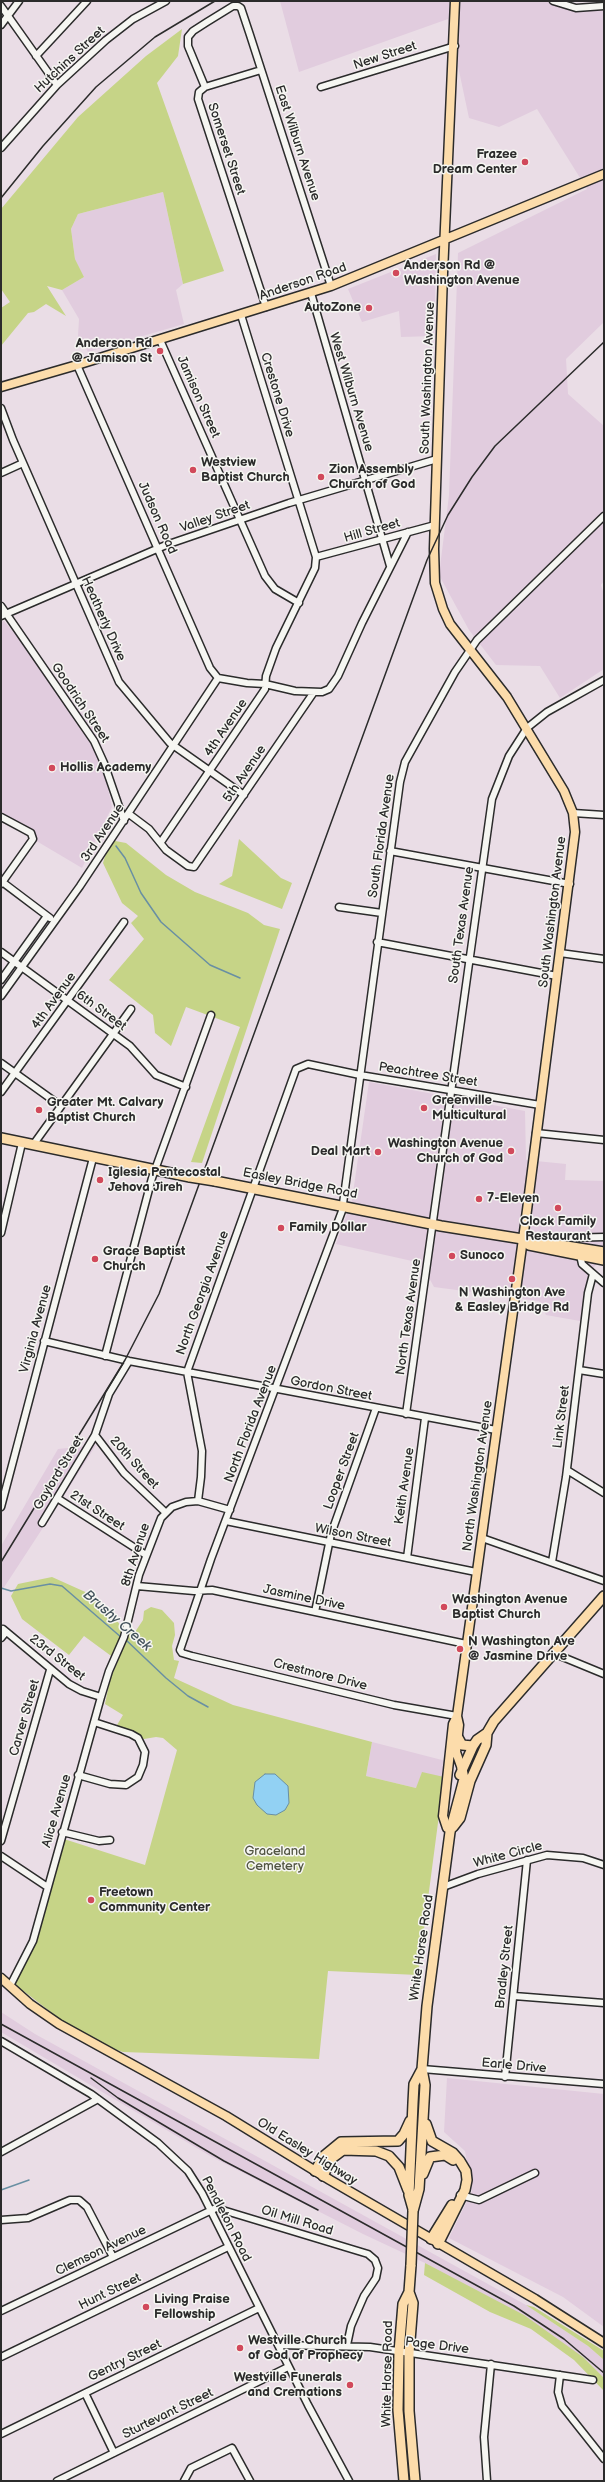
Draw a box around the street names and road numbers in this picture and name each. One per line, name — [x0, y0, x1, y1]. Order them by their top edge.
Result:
street label: Hutchins Street — [32, 23, 108, 97]
street label: New Street — [351, 38, 419, 74]
street label: East Wilburn Avenue — [271, 83, 323, 203]
street label: Somerset Street — [204, 101, 248, 197]
street label: Anderson Road — [257, 260, 349, 304]
street label: South Washington Avenue — [418, 302, 438, 454]
street label: West Wilburn Avenue — [325, 331, 377, 453]
street label: Crestone Drive — [257, 351, 297, 439]
street label: Jamison Street — [173, 354, 223, 440]
street label: Judson Road — [134, 479, 180, 557]
street label: Valley Street — [178, 498, 252, 536]
street label: Hill Street — [342, 516, 402, 546]
street label: Heatherly Drive — [77, 574, 129, 664]
street label: Goodrich Street — [48, 660, 112, 746]
street label: 4th Avenue — [201, 696, 251, 760]
street label: 5th Avenue — [220, 742, 270, 806]
street label: South Florida Avenue — [366, 773, 398, 899]
street label: 3rd Avenue — [78, 801, 128, 865]
street label: South Washington Avenue — [536, 835, 570, 989]
street label: South Texas Avenue — [446, 866, 478, 984]
street label: 4th Avenue — [28, 970, 80, 1032]
street label: 6th Street — [73, 988, 129, 1034]
street label: Peachtree Street — [377, 1059, 479, 1091]
street label: Easley Bridge Road — [241, 1165, 359, 1203]
street label: North Georgia Avenue — [173, 1229, 233, 1357]
street label: North Texas Avenue — [393, 1258, 425, 1376]
street label: Virginia Avenue — [17, 1283, 55, 1375]
street label: North Florida Avenue — [221, 1363, 281, 1485]
street label: Gordon Street — [289, 1373, 373, 1405]
street label: Link Street — [550, 1385, 574, 1449]
street label: North Washington Avenue — [460, 1400, 496, 1552]
street label: Looper Street — [321, 1430, 363, 1512]
street label: Gaylord Street — [31, 1433, 87, 1513]
street label: 20th Street — [106, 1433, 162, 1493]
street label: Keith Avenue — [392, 1447, 418, 1525]
street label: 21st Street — [67, 1488, 127, 1534]
street label: 8th Avenue — [118, 1521, 154, 1589]
street label: Wilson Street — [313, 1521, 393, 1551]
street label: Jasmine Drive — [262, 1582, 346, 1614]
street label: 23rd Street — [26, 1631, 88, 1685]
street label: Crestmore Drive — [271, 1656, 369, 1694]
street label: Carver Street — [7, 1678, 43, 1758]
street label: Alice Avenue — [39, 1772, 75, 1850]
street label: White Circle — [472, 1838, 544, 1872]
street label: White Horse Road — [407, 1894, 437, 2002]
street label: Bradley Street — [493, 1925, 517, 2009]
street label: Earle Drive — [481, 2055, 547, 2077]
street label: Old Easley Highway — [254, 2115, 360, 2189]
street label: Pendleton Road — [198, 2174, 254, 2264]
street label: Oil Mill Road — [259, 2203, 335, 2239]
street label: Clemson Avenue — [53, 2222, 149, 2280]
street label: Hunt Street — [76, 2270, 144, 2314]
street label: White Horse Road — [379, 2320, 397, 2428]
street label: Page Drive — [404, 2334, 470, 2358]
street label: Gentry Street — [86, 2337, 164, 2385]
street label: Sturtevant Street — [120, 2385, 216, 2443]

